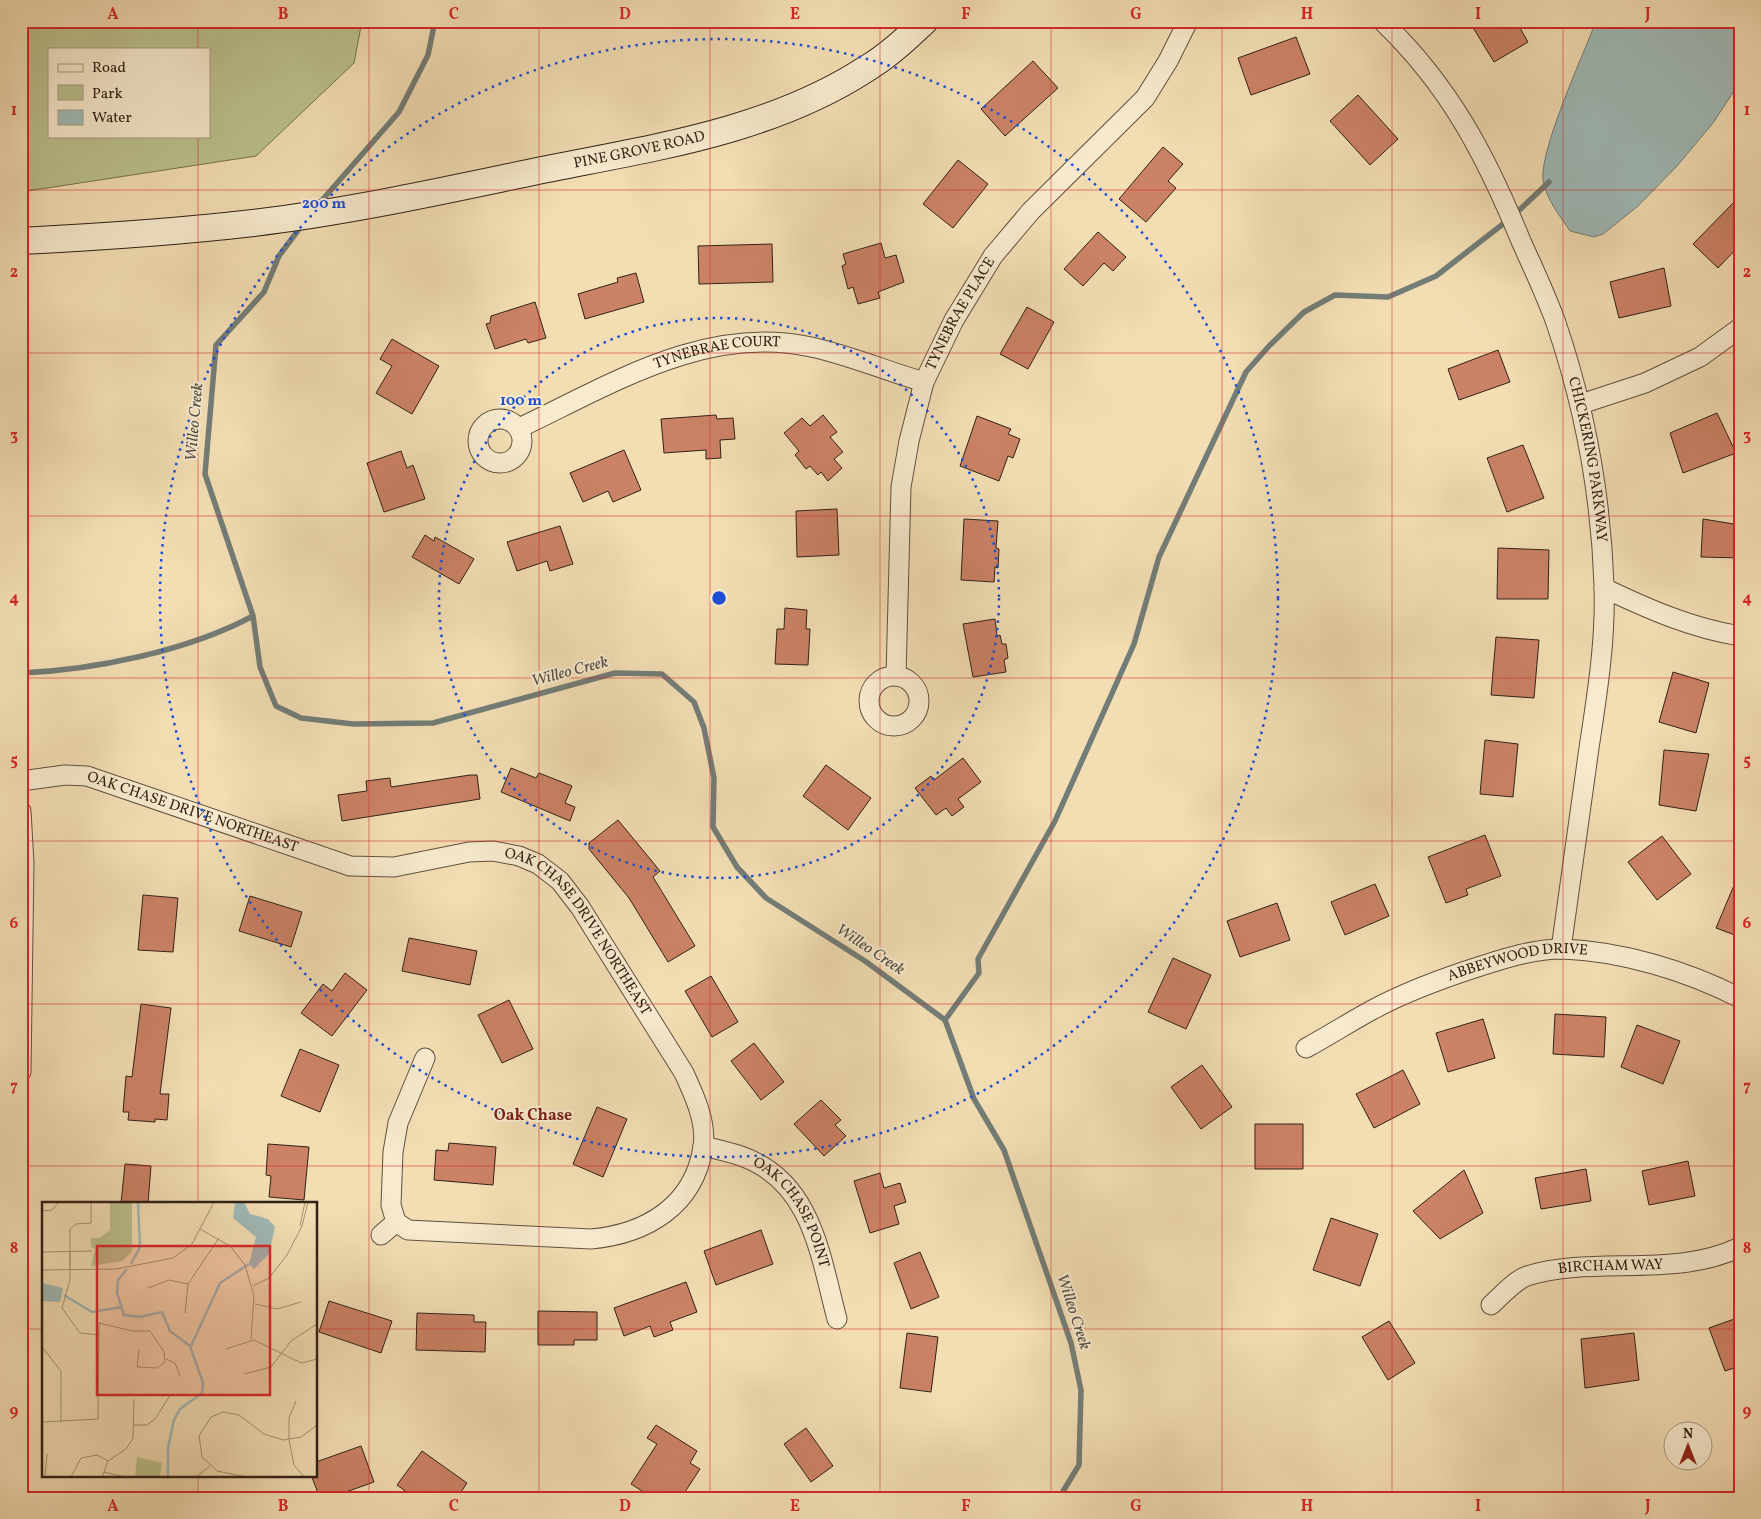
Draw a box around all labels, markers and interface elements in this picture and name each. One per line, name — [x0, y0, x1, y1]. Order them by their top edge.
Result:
text: A — [107, 4, 119, 26]
text: B — [278, 4, 289, 26]
text: C — [449, 4, 459, 26]
text: D — [619, 4, 631, 26]
text: E — [790, 4, 800, 26]
text: F — [961, 4, 971, 26]
text: G — [1130, 4, 1142, 26]
text: H — [1301, 4, 1313, 26]
text: I — [1475, 4, 1481, 26]
text: J — [1644, 4, 1651, 26]
legend — [48, 48, 210, 138]
text: Road — [92, 58, 126, 79]
text: Park — [92, 84, 123, 105]
text: 1 — [11, 100, 17, 122]
text: 1 — [1744, 100, 1750, 122]
text: Water — [92, 108, 132, 129]
street label: PINE GROVE ROAD — [572, 126, 707, 174]
text: 200 m — [302, 194, 346, 215]
street label: TYNEBRAE PLACE — [921, 253, 1000, 374]
text: 2 — [10, 262, 18, 284]
text: 2 — [1743, 262, 1751, 284]
street label: TYNEBRAE COURT — [651, 331, 781, 375]
street label: CHICKERING PARKWAY — [1563, 375, 1612, 543]
water label: Willeo Creek — [181, 381, 209, 462]
text: 100 m — [500, 391, 543, 412]
text: 3 — [10, 425, 18, 447]
text: 3 — [1743, 425, 1751, 447]
text: 4 — [9, 588, 19, 610]
text: 4 — [1742, 588, 1752, 610]
centre of rings — [710, 589, 728, 607]
water label: Willeo Creek — [529, 651, 611, 693]
text: 5 — [10, 750, 18, 772]
text: 5 — [1743, 750, 1751, 772]
street label: OAK CHASE DRIVE NORTHEAST — [84, 766, 301, 858]
street label: OAK CHASE DRIVE NORTHEAST — [503, 843, 656, 1020]
text: 6 — [10, 913, 19, 935]
text: 6 — [1743, 913, 1752, 935]
water label: Willeo Creek — [831, 919, 909, 981]
street label: ABBEYWOOD DRIVE — [1444, 938, 1589, 987]
text: 7 — [10, 1076, 18, 1098]
text: 7 — [1743, 1076, 1751, 1098]
district label: Oak Chase — [494, 1105, 572, 1127]
street label: OAK CHASE POINT — [749, 1152, 834, 1270]
inset map — [42, 1202, 318, 1476]
text: 8 — [10, 1238, 18, 1260]
text: 8 — [1743, 1238, 1751, 1260]
street label: BIRCHAM WAY — [1557, 1254, 1664, 1280]
water label: Willeo Creek — [1050, 1271, 1096, 1353]
text: 9 — [10, 1401, 19, 1423]
text: 9 — [1743, 1401, 1752, 1423]
north arrow — [1664, 1422, 1714, 1472]
text: N — [1683, 1425, 1693, 1444]
text: A — [107, 1496, 119, 1518]
text: B — [278, 1496, 289, 1518]
text: C — [449, 1496, 459, 1518]
text: D — [619, 1496, 631, 1518]
text: E — [790, 1496, 800, 1518]
text: F — [961, 1496, 971, 1518]
text: G — [1130, 1496, 1142, 1518]
text: H — [1301, 1496, 1313, 1518]
text: I — [1475, 1496, 1481, 1518]
text: J — [1644, 1496, 1651, 1518]

